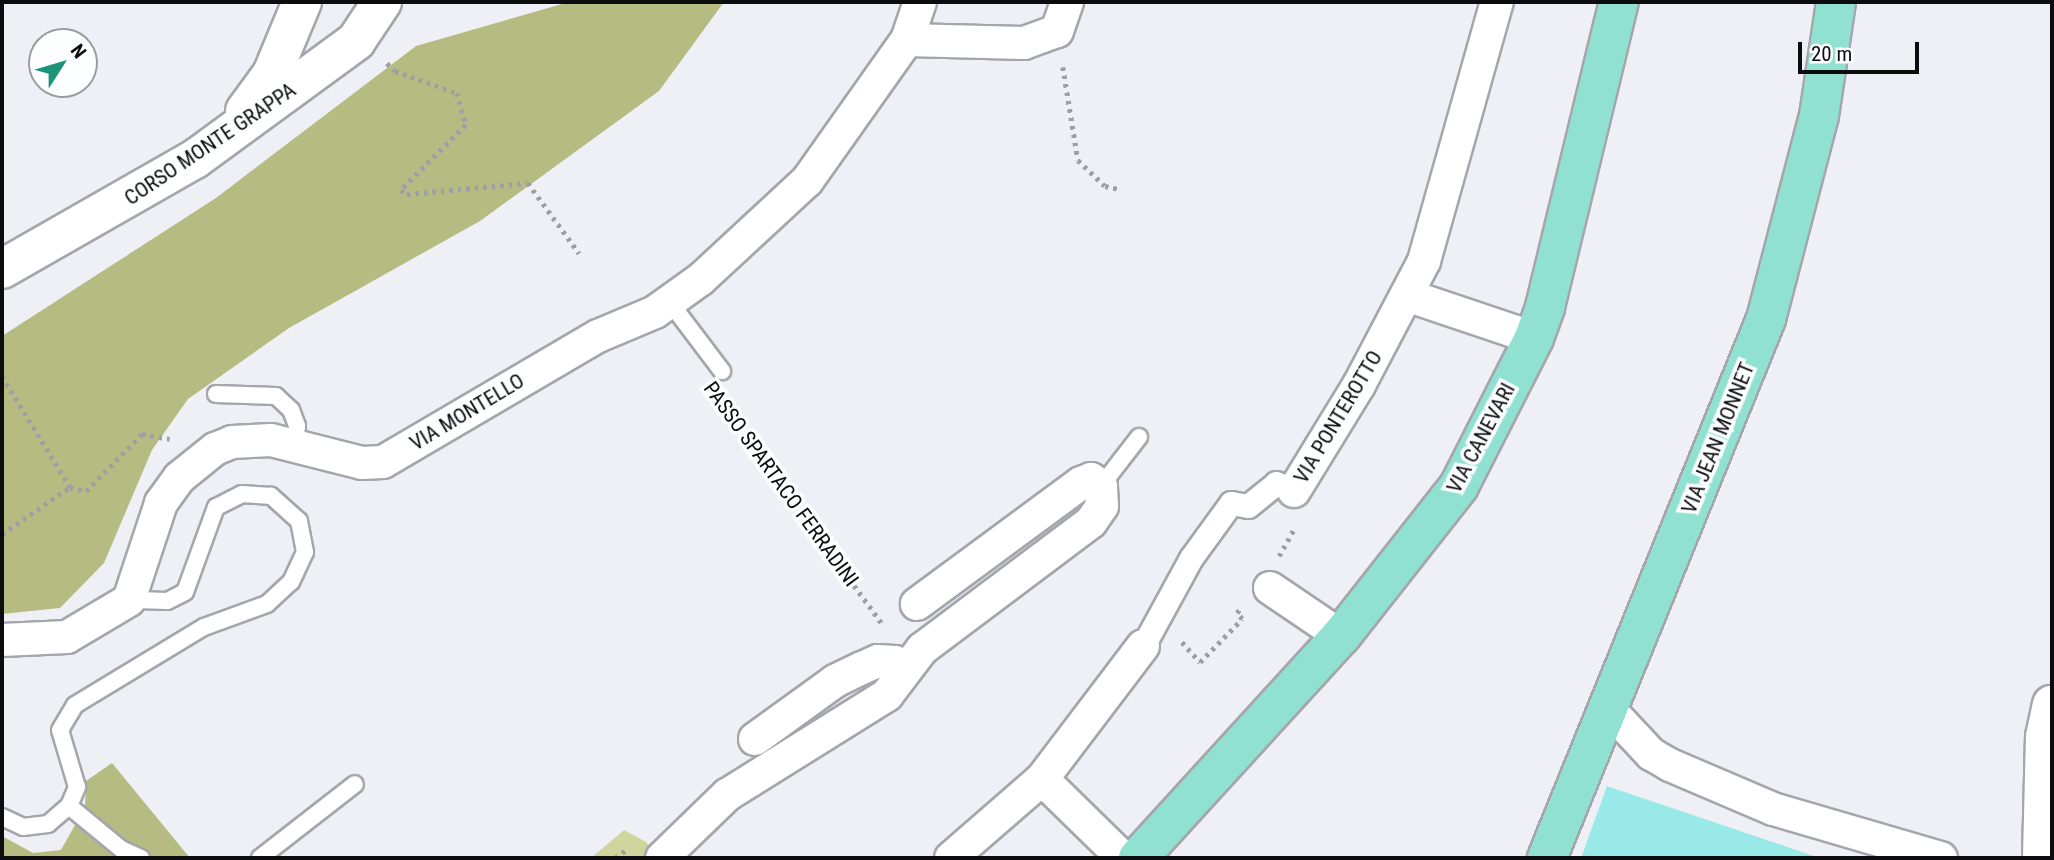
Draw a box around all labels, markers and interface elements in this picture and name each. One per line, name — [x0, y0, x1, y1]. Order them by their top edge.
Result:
north arrow — [28, 28, 98, 98]
scale bar — [1802, 28, 1923, 72]
text: N — [66, 40, 91, 63]
text: 20 m — [1811, 42, 1852, 66]
street label: CORSO MONTE GRAPPA — [120, 77, 300, 211]
street label: VIA PONTEROTTO — [1288, 346, 1388, 488]
street label: VIA JEAN MONNET — [1676, 359, 1760, 517]
street label: VIA MONTELLO — [405, 368, 529, 456]
street label: PASSO SPARTACO FERRADINI — [698, 377, 864, 591]
street label: VIA CANEVARI — [1441, 379, 1521, 497]

